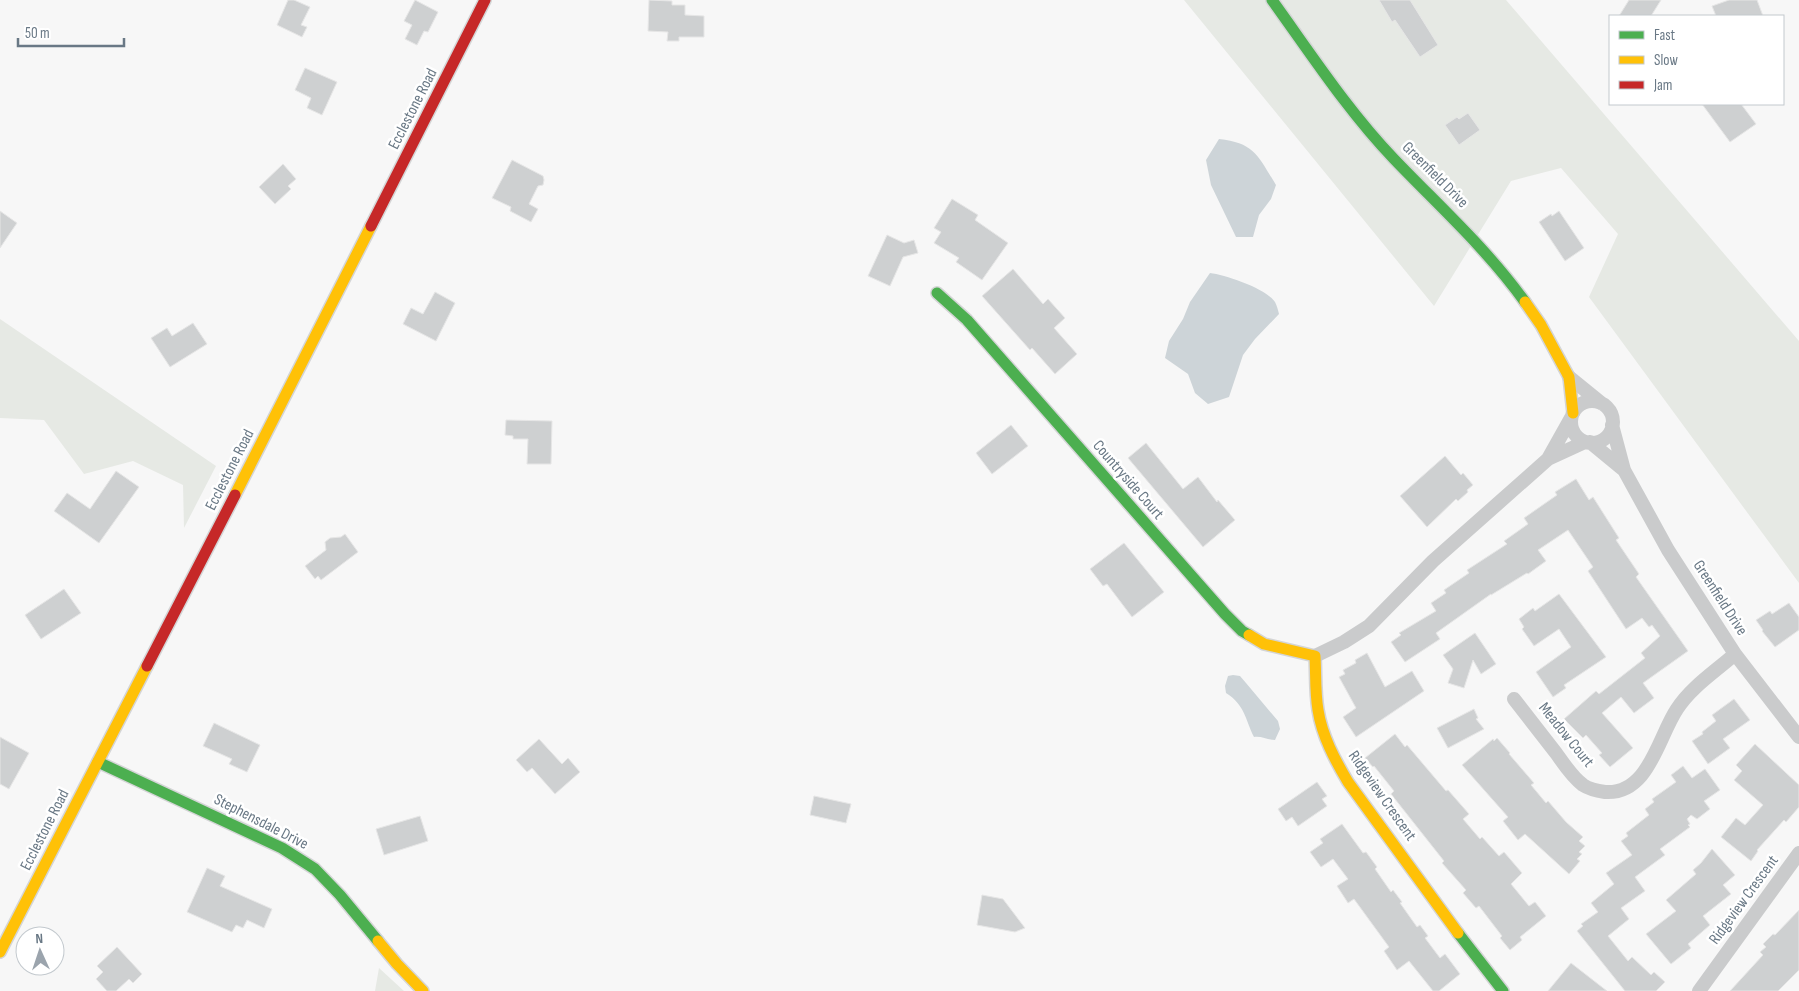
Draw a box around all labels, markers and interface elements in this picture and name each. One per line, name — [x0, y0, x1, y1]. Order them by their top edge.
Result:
scale bar — [18, 15, 124, 47]
legend — [1609, 15, 1784, 105]
text: 50 m — [25, 24, 50, 43]
text: Fast — [1654, 26, 1676, 45]
text: Slow — [1654, 51, 1678, 70]
street label: Ecclestone Road — [384, 65, 442, 153]
text: Jam — [1653, 76, 1672, 95]
street label: Greenfield Drive — [1398, 138, 1472, 212]
street label: Ecclestone Road — [201, 426, 259, 514]
street label: Countryside Court — [1088, 437, 1168, 524]
street label: Greenfield Drive — [1689, 557, 1751, 639]
street label: Meadow Court — [1534, 699, 1598, 771]
street label: Ridgeview Crescent — [1344, 747, 1420, 845]
street label: Ecclestone Road — [16, 786, 74, 874]
street label: Stephensdale Drive — [211, 790, 311, 854]
street label: Ridgeview Crescent — [1705, 852, 1783, 948]
north arrow — [15, 926, 65, 976]
text: N — [35, 930, 44, 947]

